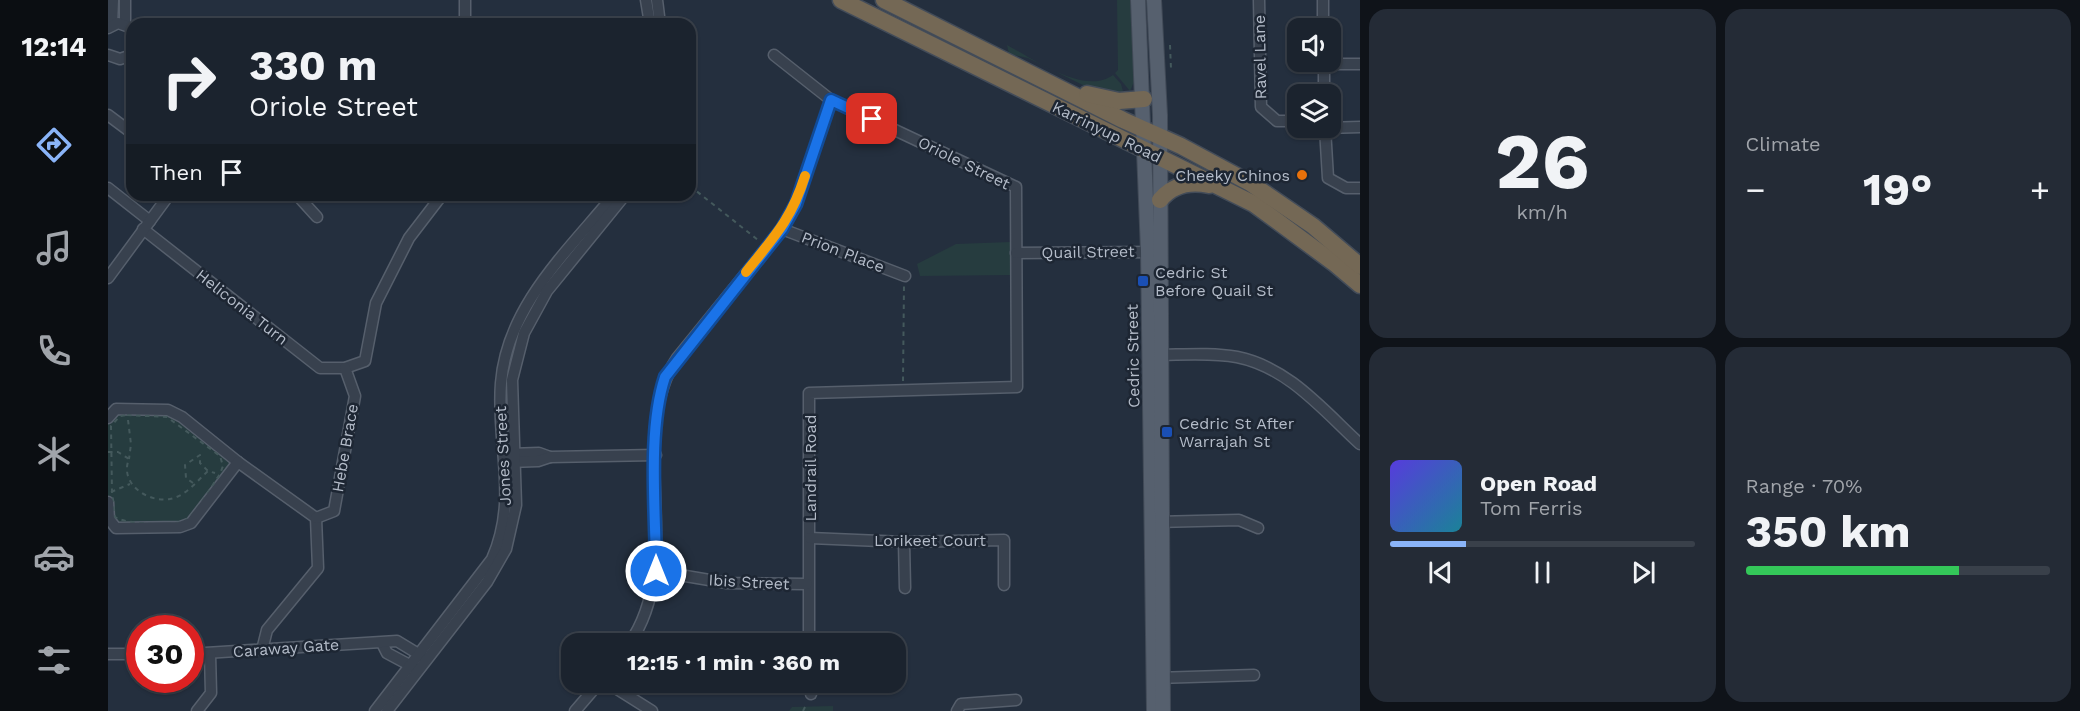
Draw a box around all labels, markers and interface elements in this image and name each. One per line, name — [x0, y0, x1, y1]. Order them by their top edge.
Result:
street label: Ravel Lane — [1250, 15, 1270, 99]
map controls — [1287, 18, 1341, 138]
button: sound — [1287, 18, 1341, 72]
text: 12:14 — [22, 31, 86, 63]
text: 330 m — [249, 41, 377, 90]
icon: right — [150, 42, 228, 120]
button: layers — [1287, 84, 1341, 138]
text: Oriole Street — [249, 91, 418, 123]
pin — [846, 93, 897, 144]
street label: Karrinyup Road — [1049, 97, 1165, 167]
icon: arrive — [855, 102, 888, 135]
text: 26 — [1495, 115, 1590, 207]
icon: directions — [33, 124, 75, 166]
text: Climate — [1746, 132, 1821, 156]
street label: Oriole Street — [915, 133, 1013, 194]
icon: arrive — [215, 156, 248, 189]
text: Then — [150, 160, 203, 185]
text: 19° — [1863, 163, 1932, 216]
place label: Cheeky Chinos — [1175, 166, 1290, 185]
marker: Cheeky Chinos — [1295, 168, 1309, 182]
text: − — [1746, 170, 1765, 209]
text: + — [2030, 170, 2050, 209]
text: km/h — [1516, 200, 1568, 224]
icon: music — [33, 227, 75, 269]
street label: Prion Place — [799, 227, 887, 277]
street label: Quail Street — [1041, 242, 1135, 262]
place label: Cedric St Before Quail St — [1155, 263, 1273, 300]
street label: Heliconia Turn — [192, 265, 292, 349]
marker: Cedric St Before Quail St — [1136, 274, 1150, 288]
street label: Cedric Street — [1123, 304, 1143, 408]
icon: phone — [33, 330, 75, 372]
street label: Hebe Brace — [328, 402, 362, 494]
street label: Jones Street — [491, 405, 515, 506]
street label: Landrail Road — [801, 414, 820, 522]
place label: Cedric St After Warrajah St — [1179, 414, 1295, 451]
marker: Cedric St After Warrajah St — [1160, 425, 1174, 439]
icon: climate — [33, 433, 75, 475]
text: Open Road — [1480, 471, 1597, 496]
text: Range · 70% — [1746, 474, 1862, 498]
text: Tom Ferris — [1480, 496, 1583, 520]
text: 350 km — [1746, 505, 1911, 558]
street label: Lorikeet Court — [874, 531, 986, 550]
icon: car — [33, 536, 75, 578]
position arrow — [624, 539, 688, 603]
icon: previous — [1424, 556, 1457, 589]
icon: pause — [1526, 556, 1559, 589]
icon: next — [1627, 556, 1660, 589]
street label: Ibis Street — [708, 570, 790, 594]
speed limit sign: 30 — [126, 615, 204, 693]
street label: Caraway Gate — [232, 635, 340, 661]
icon: filters — [33, 639, 75, 681]
text: 12:15 · 1 min · 360 m — [627, 650, 840, 675]

